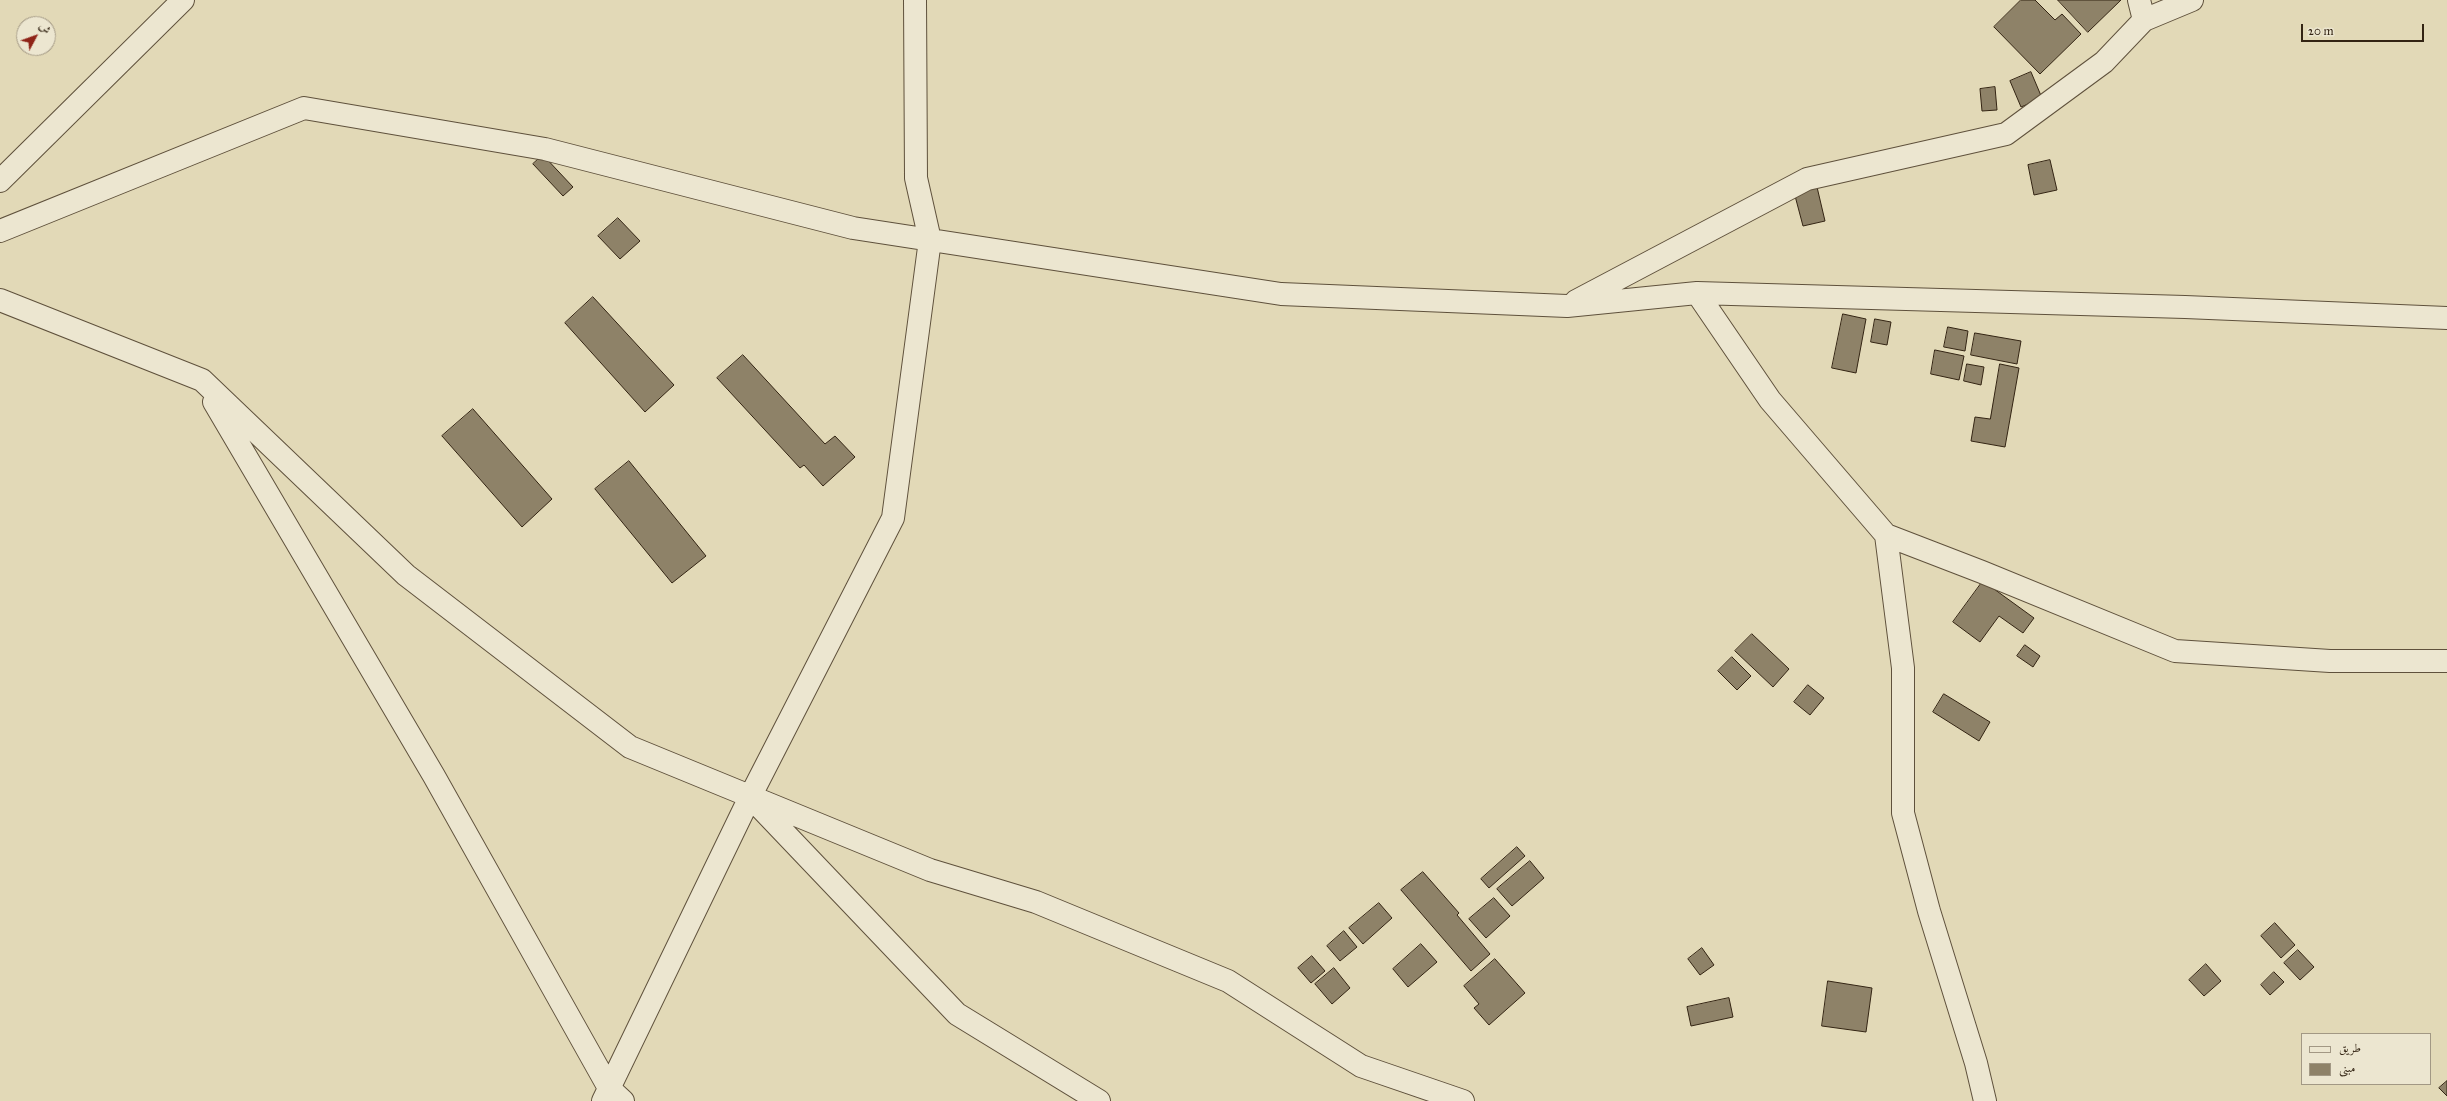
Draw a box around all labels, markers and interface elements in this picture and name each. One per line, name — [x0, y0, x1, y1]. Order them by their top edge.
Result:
north arrow — [16, 16, 56, 56]
scale bar — [2303, 16, 2426, 42]
text: ش — [36, 20, 53, 37]
text: 20 m — [2308, 24, 2334, 38]
legend — [2301, 1033, 2431, 1085]
text: طريق — [2339, 1041, 2361, 1055]
text: مبنى — [2339, 1061, 2355, 1075]

